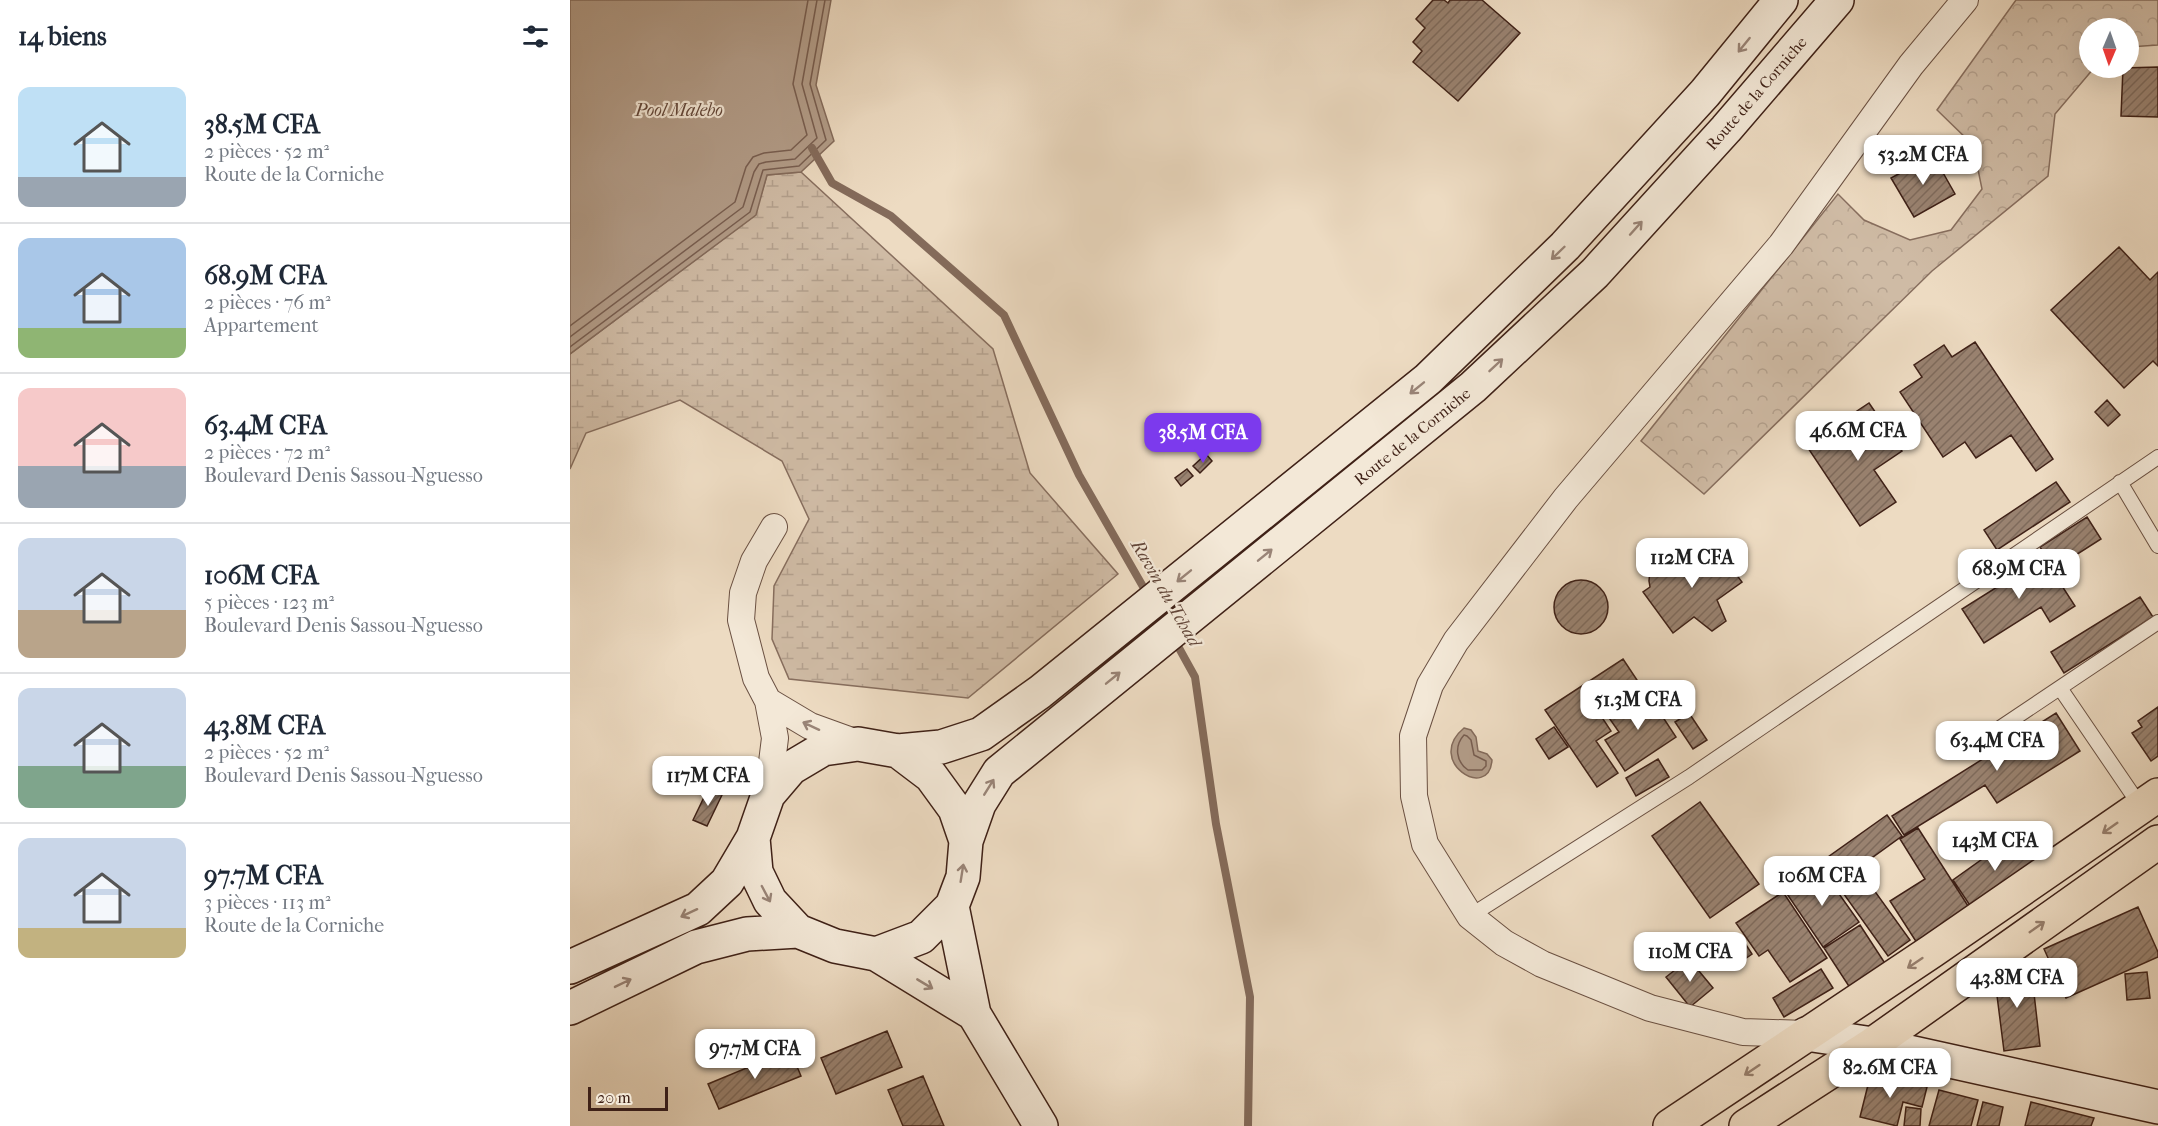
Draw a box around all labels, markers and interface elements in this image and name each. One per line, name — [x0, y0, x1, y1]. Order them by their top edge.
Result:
north arrow — [2079, 18, 2139, 78]
map controls — [2079, 18, 2139, 78]
icon: filters — [519, 20, 552, 53]
text: 14 biens — [18, 21, 107, 52]
street label: Route de la Corniche — [1702, 33, 1811, 154]
one-way arrow — [1737, 37, 1751, 52]
water label: Pool Malebo — [634, 100, 723, 121]
text: 38.5M CFA — [204, 109, 320, 140]
icon: home — [66, 111, 138, 183]
pin: 53.2M CFA — [1854, 135, 1992, 186]
text: 2 pièces · 52 m² — [204, 140, 329, 163]
text: 53.2M CFA — [1878, 143, 1968, 166]
text: Route de la Corniche — [204, 163, 384, 186]
one-way arrow — [1629, 221, 1643, 236]
one-way arrow — [1550, 246, 1565, 260]
text: 68.9M CFA — [204, 260, 327, 291]
icon: home — [66, 262, 138, 334]
text: 2 pièces · 76 m² — [204, 291, 331, 314]
text: Appartement — [204, 314, 319, 337]
one-way arrow — [1489, 357, 1504, 372]
one-way arrow — [1410, 382, 1426, 395]
street label: Route de la Corniche — [1350, 384, 1474, 489]
text: 63.4M CFA — [204, 410, 327, 441]
pin: 46.6M CFA — [1789, 411, 1927, 462]
icon: home — [66, 412, 138, 484]
pin: 38.5M CFA — [1134, 413, 1272, 464]
text: 46.6M CFA — [1810, 419, 1906, 442]
text: 38.5M CFA — [1158, 421, 1248, 444]
text: 2 pièces · 72 m² — [204, 441, 330, 464]
text: Boulevard Denis Sassou-Nguesso — [204, 464, 483, 487]
water label: Ravin du Tchad — [1126, 535, 1206, 653]
pin: 112M CFA — [1630, 538, 1754, 589]
text: 112M CFA — [1650, 546, 1734, 569]
one-way arrow — [1257, 548, 1272, 562]
pin: 68.9M CFA — [1950, 549, 2088, 600]
text: 68.9M CFA — [1972, 557, 2066, 580]
text: 106M CFA — [204, 560, 319, 591]
icon: home — [66, 562, 138, 634]
one-way arrow — [1176, 570, 1192, 583]
text: 5 pièces · 123 m² — [204, 591, 334, 614]
text: Boulevard Denis Sassou-Nguesso — [204, 614, 483, 637]
one-way arrow — [1105, 671, 1121, 684]
pin: 51.3M CFA — [1569, 680, 1707, 731]
text: 51.3M CFA — [1594, 688, 1682, 711]
text: 43.8M CFA — [204, 710, 325, 741]
icon: home — [66, 712, 138, 784]
one-way arrow — [803, 719, 821, 731]
pin: 63.4M CFA — [1928, 721, 2066, 772]
text: 63.4M CFA — [1950, 729, 2044, 752]
text: 2 pièces · 52 m² — [204, 741, 329, 764]
pin: 117M CFA — [646, 756, 770, 807]
text: Boulevard Denis Sassou-Nguesso — [204, 764, 483, 787]
text: 117M CFA — [666, 764, 750, 787]
one-way arrow — [984, 779, 996, 796]
pin: 143M CFA — [1933, 821, 2057, 872]
one-way arrow — [2102, 822, 2118, 834]
text: 143M CFA — [1952, 829, 2038, 852]
pin: 106M CFA — [1760, 856, 1884, 907]
text: 97.7M CFA — [204, 860, 323, 891]
icon: home — [66, 862, 138, 934]
one-way arrow — [957, 864, 968, 883]
text: 106M CFA — [1778, 864, 1866, 887]
one-way arrow — [761, 884, 772, 902]
text: 3 pièces · 113 m² — [204, 891, 331, 914]
one-way arrow — [680, 907, 698, 919]
text: Route de la Corniche — [204, 914, 384, 937]
one-way arrow — [2028, 921, 2045, 933]
pin: 110M CFA — [1628, 932, 1752, 983]
text: 110M CFA — [1648, 940, 1732, 963]
one-way arrow — [1907, 957, 1923, 969]
pin: 43.8M CFA — [1948, 958, 2086, 1009]
text: 43.8M CFA — [1970, 966, 2064, 989]
one-way arrow — [613, 976, 631, 988]
one-way arrow — [916, 979, 933, 991]
pin: 97.7M CFA — [686, 1029, 824, 1080]
text: 97.7M CFA — [709, 1037, 801, 1060]
pin: 82.6M CFA — [1821, 1048, 1959, 1099]
text: 82.6M CFA — [1843, 1056, 1937, 1079]
one-way arrow — [1744, 1065, 1761, 1077]
scale bar — [588, 1084, 668, 1112]
text: 20 m — [597, 1088, 631, 1107]

